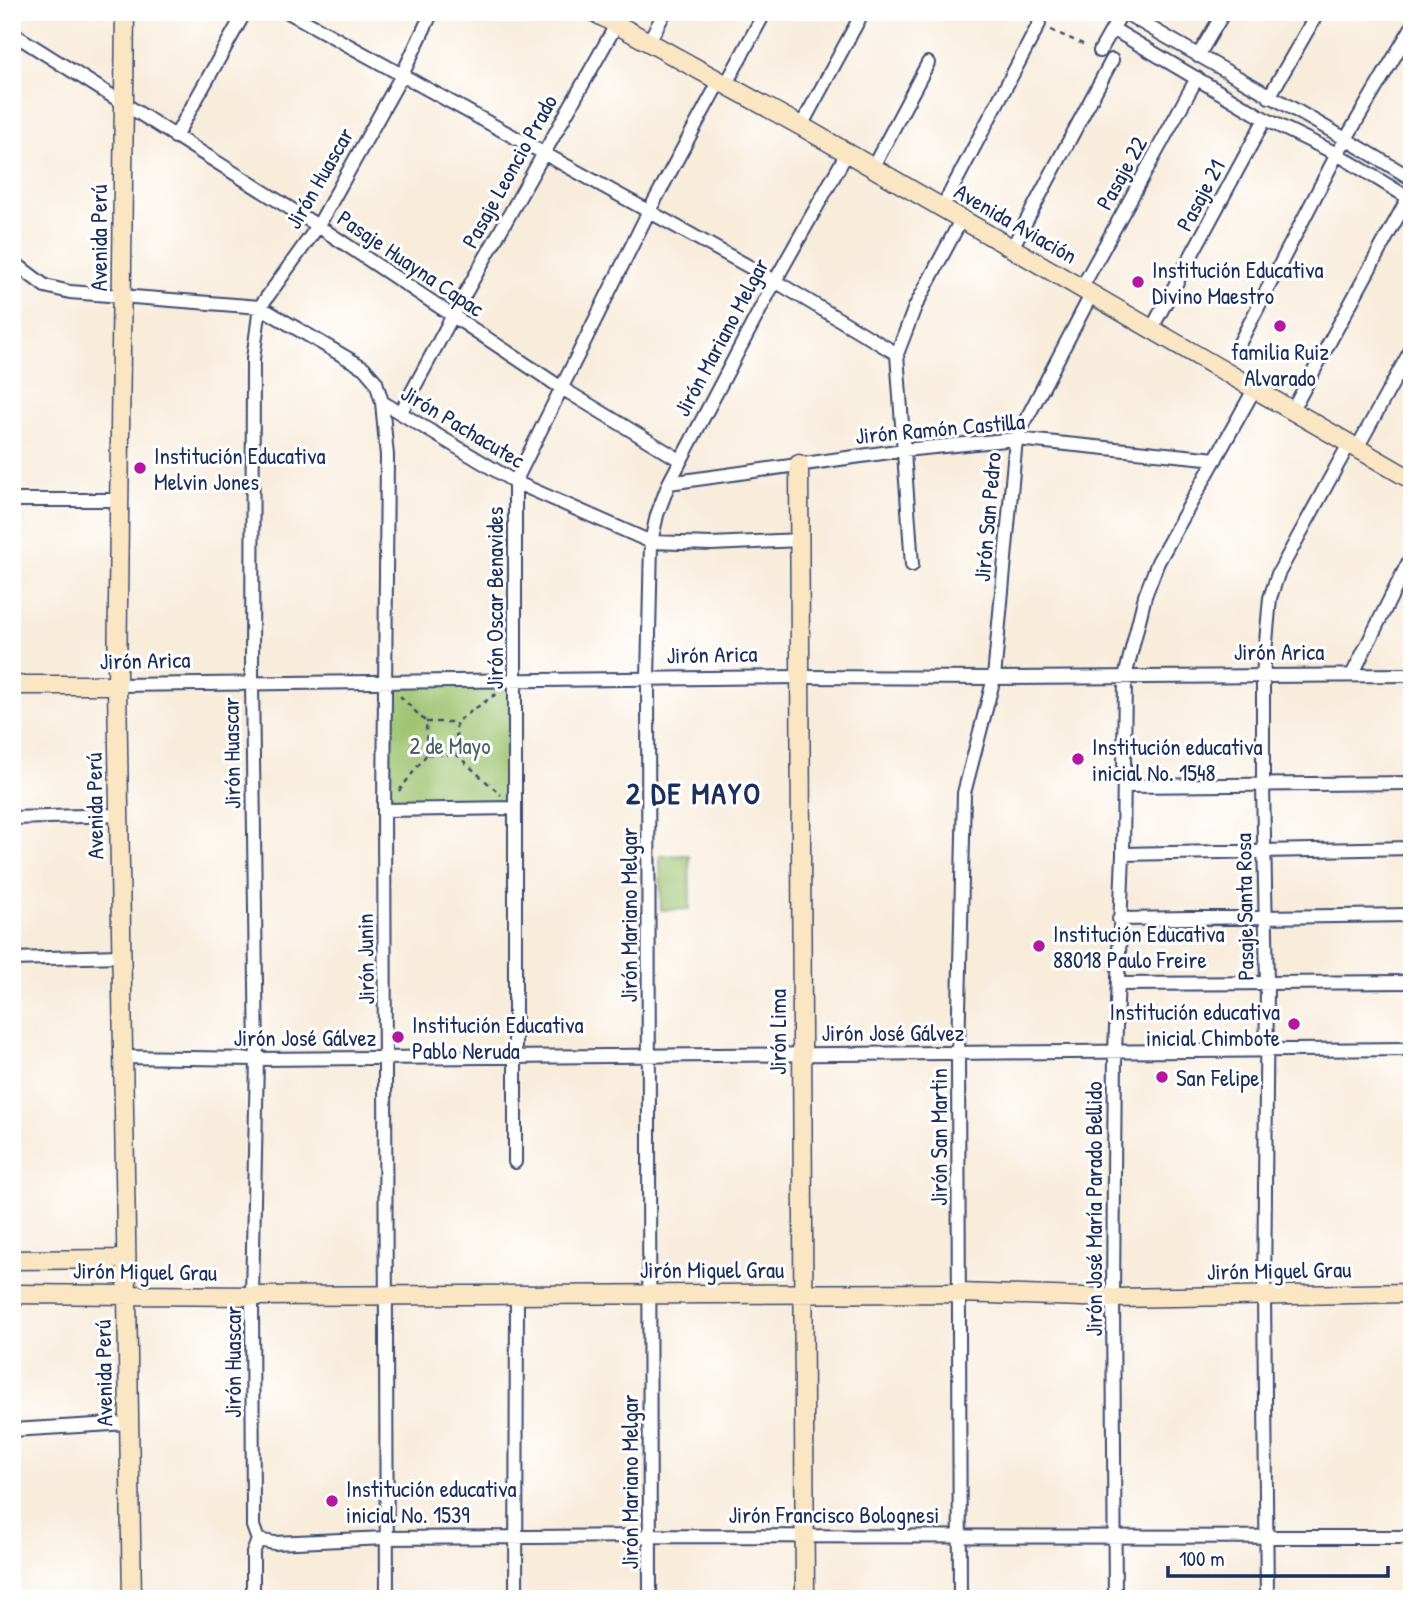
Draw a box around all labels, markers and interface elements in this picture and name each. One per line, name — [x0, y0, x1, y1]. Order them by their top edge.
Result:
street label: Pasaje Leoncio Prado — [454, 89, 564, 253]
street label: Jirón Huascar — [278, 122, 361, 234]
street label: Pasaje 22 — [1088, 131, 1154, 215]
street label: Pasaje 21 — [1168, 154, 1232, 236]
street label: Avenida Aviación — [949, 175, 1083, 271]
street label: Avenida Perú — [83, 185, 114, 291]
street label: Pasaje Huayna Capac — [332, 202, 490, 324]
street label: Jirón Mariano Melgar — [666, 252, 776, 422]
place label: Institución Educativa Divino Maestro — [1152, 254, 1323, 311]
marker: Institución Educativa Divino Maestro — [1130, 274, 1146, 290]
marker: familia Ruiz Alvarado — [1272, 318, 1288, 334]
place label: familia Ruiz Alvarado — [1231, 336, 1329, 393]
street label: Jirón Pachacutec — [395, 377, 531, 475]
street label: Jirón Ramón Castilla — [854, 405, 1026, 451]
place label: Institución Educativa Melvin Jones — [154, 440, 325, 497]
street label: Jirón San Pedro — [966, 451, 1008, 583]
marker: Institución Educativa Melvin Jones — [132, 460, 148, 476]
street label: Jirón Oscar Benavides — [479, 506, 510, 689]
street label: Jirón Arica — [1234, 636, 1324, 667]
street label: Jirón Arica — [666, 638, 758, 670]
street label: Jirón Arica — [99, 644, 191, 676]
street label: Jirón Huascar — [215, 697, 247, 809]
park label: 2 de Mayo — [409, 730, 491, 761]
place label: Institución educativa inicial No. 1548 — [1092, 731, 1262, 788]
marker: Institución educativa inicial No. 1548 — [1070, 751, 1086, 767]
street label: Avenida Perú — [78, 752, 110, 860]
district label: 2 DE MAYO — [626, 773, 762, 813]
street label: Jirón Mariano Melgar — [613, 827, 644, 1003]
street label: Pasaje Santa Rosa — [1227, 833, 1261, 981]
street label: Jirón Junin — [349, 913, 381, 1005]
place label: Institución Educativa 88018 Paulo Freire — [1053, 918, 1224, 975]
marker: Institución Educativa 88018 Paulo Freire — [1031, 938, 1047, 954]
street label: Jirón Lima — [762, 989, 793, 1075]
place label: Institución educativa inicial Chimbote — [1110, 996, 1280, 1053]
place label: Institución Educativa Pablo Neruda — [412, 1009, 583, 1066]
marker: Institución educativa inicial Chimbote — [1286, 1016, 1302, 1032]
street label: Jirón José Gálvez — [822, 1017, 965, 1048]
street label: Jirón José Gálvez — [234, 1022, 377, 1053]
marker: Institución Educativa Pablo Neruda — [390, 1029, 406, 1045]
place label: San Felipe — [1176, 1062, 1259, 1093]
street label: Jirón San Martin — [923, 1068, 954, 1206]
marker: San Felipe — [1154, 1069, 1170, 1085]
street label: Jirón José María Parado Bellido — [1078, 1081, 1109, 1337]
street label: Jirón Miguel Grau — [1207, 1253, 1351, 1287]
street label: Jirón Miguel Grau — [73, 1254, 217, 1288]
street label: Jirón Miguel Grau — [640, 1254, 784, 1285]
street label: Jirón Huascar — [217, 1306, 248, 1418]
street label: Avenida Perú — [87, 1319, 119, 1427]
street label: Jirón Mariano Melgar — [614, 1394, 645, 1570]
place label: Institución educativa inicial No. 1539 — [346, 1473, 516, 1530]
marker: Institución educativa inicial No. 1539 — [324, 1493, 340, 1509]
street label: Jirón Francisco Bolognesi — [729, 1499, 939, 1530]
scale bar — [1168, 1534, 1389, 1578]
text: 100 m — [1179, 1544, 1225, 1573]

